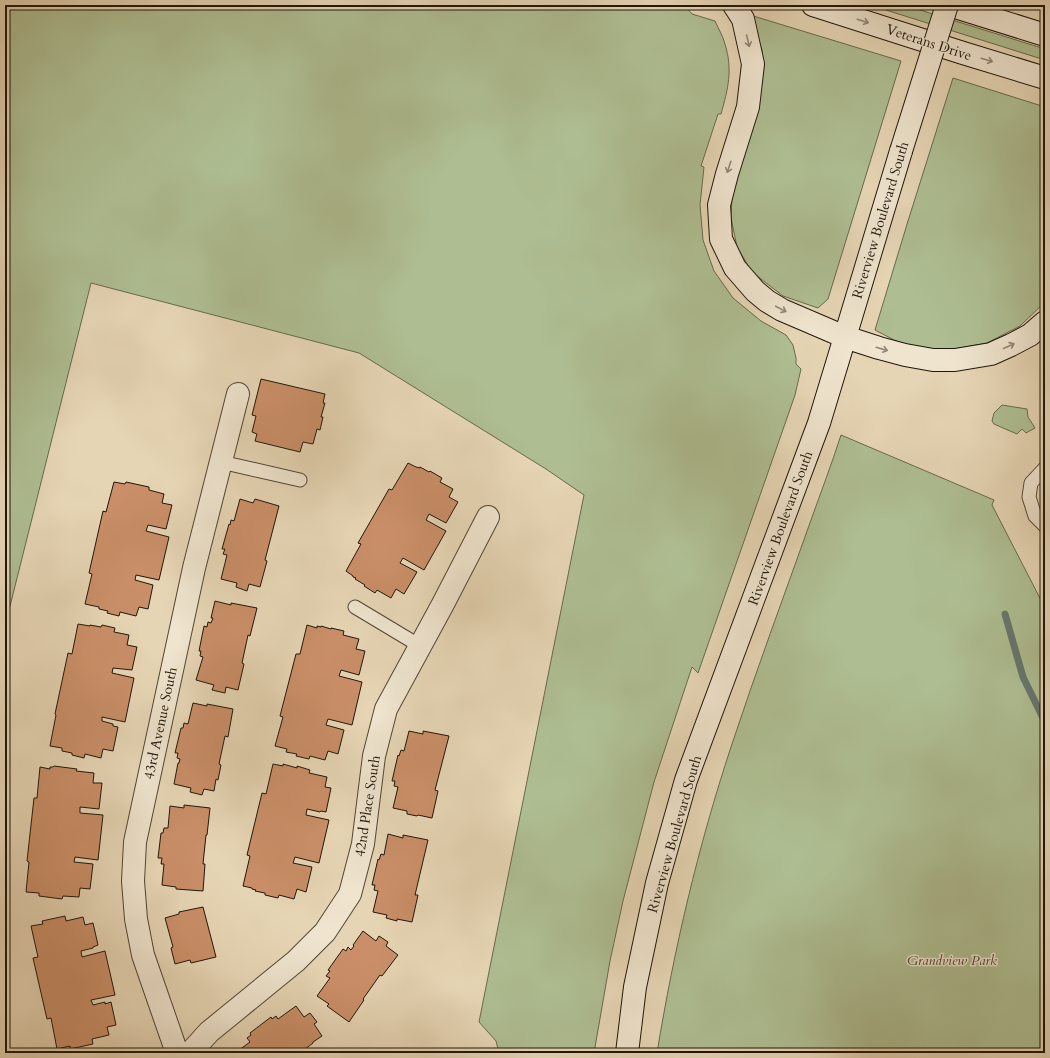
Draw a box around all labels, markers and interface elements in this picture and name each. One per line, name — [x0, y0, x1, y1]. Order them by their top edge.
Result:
one-way arrow — [857, 18, 870, 25]
street label: Veterans Drive — [884, 20, 974, 65]
one-way arrow — [744, 34, 752, 47]
one-way arrow — [980, 57, 993, 64]
street label: Riverview Boulevard South — [848, 139, 913, 301]
one-way arrow — [725, 160, 732, 173]
one-way arrow — [775, 306, 787, 314]
one-way arrow — [1003, 342, 1015, 349]
one-way arrow — [876, 346, 889, 353]
street label: Riverview Boulevard South — [744, 448, 817, 608]
street label: 43rd Avenue South — [139, 665, 182, 781]
street label: Riverview Boulevard South — [643, 753, 706, 915]
street label: 42nd Place South — [350, 754, 385, 858]
park label: Grandview Park — [907, 951, 997, 970]

